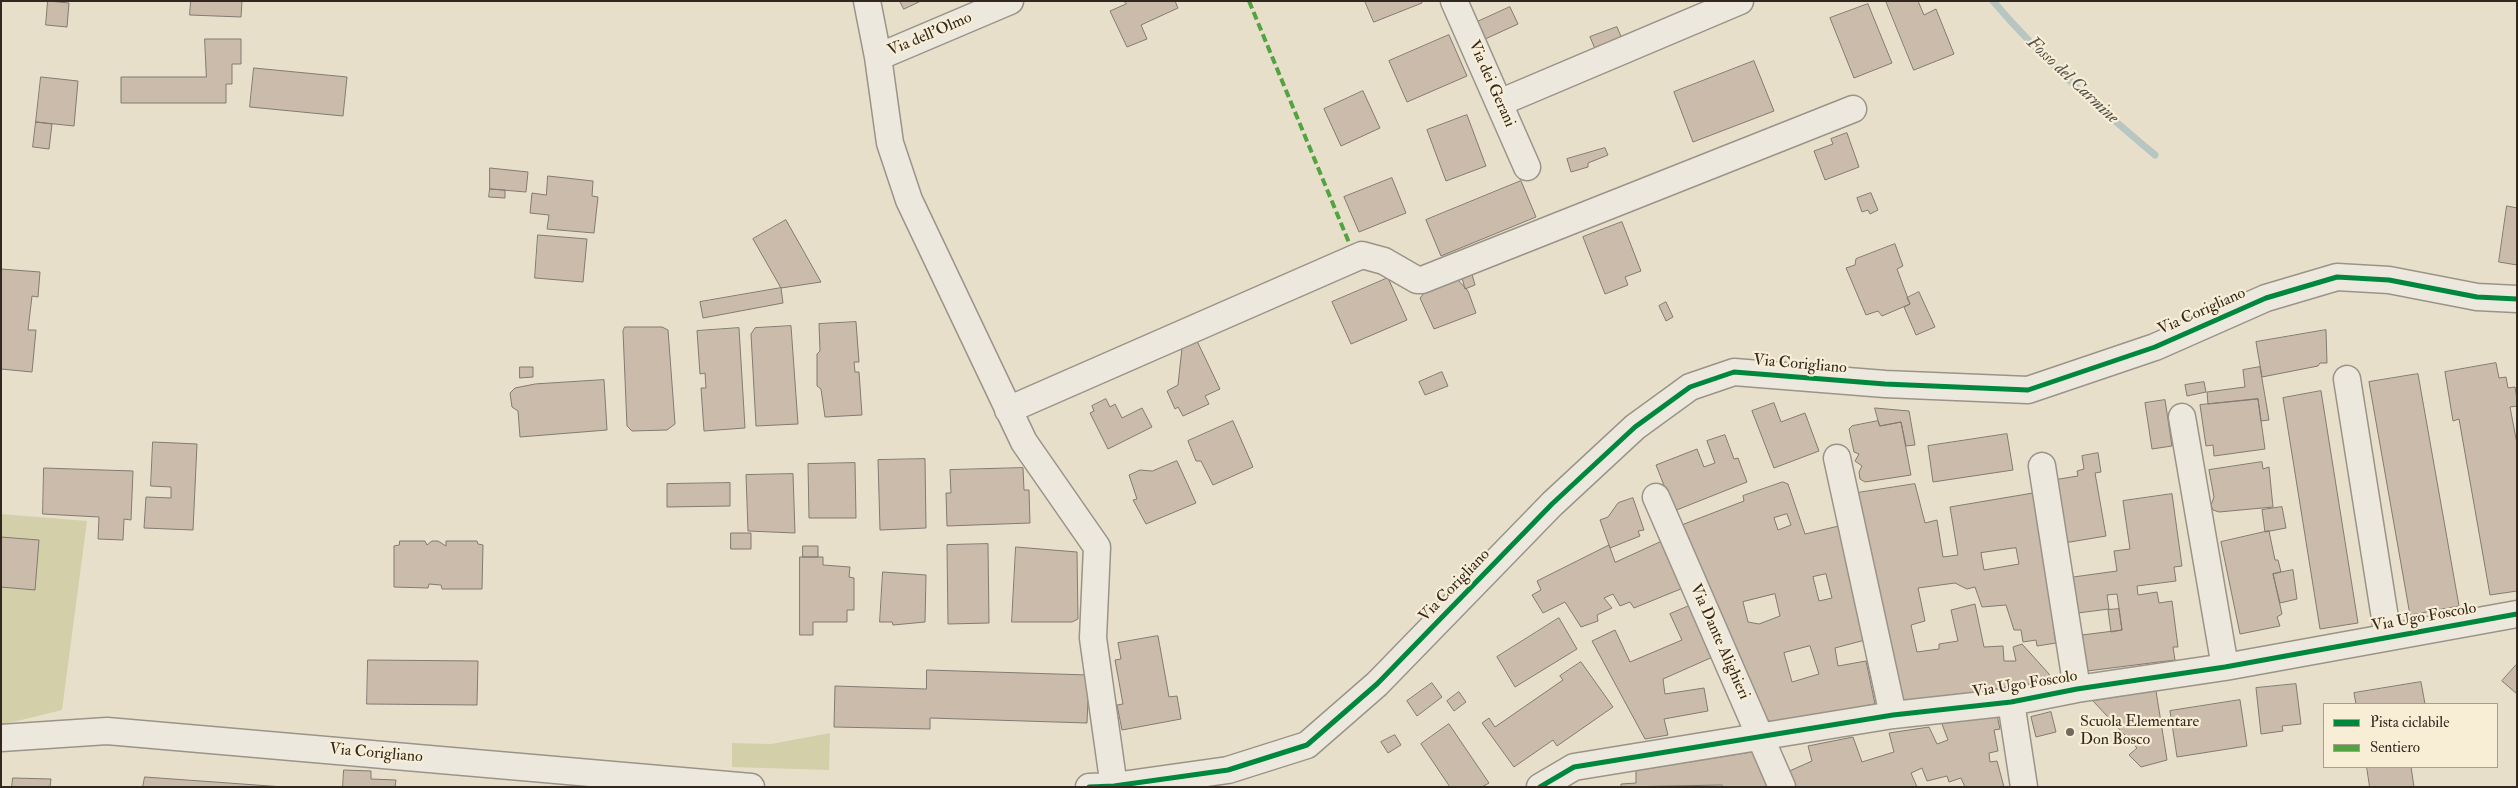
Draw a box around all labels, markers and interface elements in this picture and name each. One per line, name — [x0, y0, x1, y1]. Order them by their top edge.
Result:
street label: Via dell'Olmo — [885, 9, 975, 61]
water label: Fosso del Carmine — [2021, 33, 2123, 129]
street label: Via dei Gerani — [1463, 38, 1519, 130]
street label: Via Corigliano — [2155, 284, 2249, 340]
street label: Via Corigliano — [1752, 351, 1848, 379]
street label: Via Corigliano — [1416, 546, 1494, 626]
street label: Via Dante Alighieri — [1685, 581, 1753, 703]
street label: Via Ugo Foscolo — [2370, 599, 2478, 637]
street label: Via Ugo Foscolo — [1971, 667, 2079, 703]
legend — [2323, 703, 2498, 768]
place label: Scuola Elementare Don Bosco — [2080, 713, 2199, 751]
text: Pista ciclabile — [2370, 713, 2449, 732]
marker: Scuola Elementare Don Bosco — [2064, 726, 2076, 738]
text: Sentiero — [2370, 738, 2420, 757]
street label: Via Corigliano — [328, 740, 424, 768]

